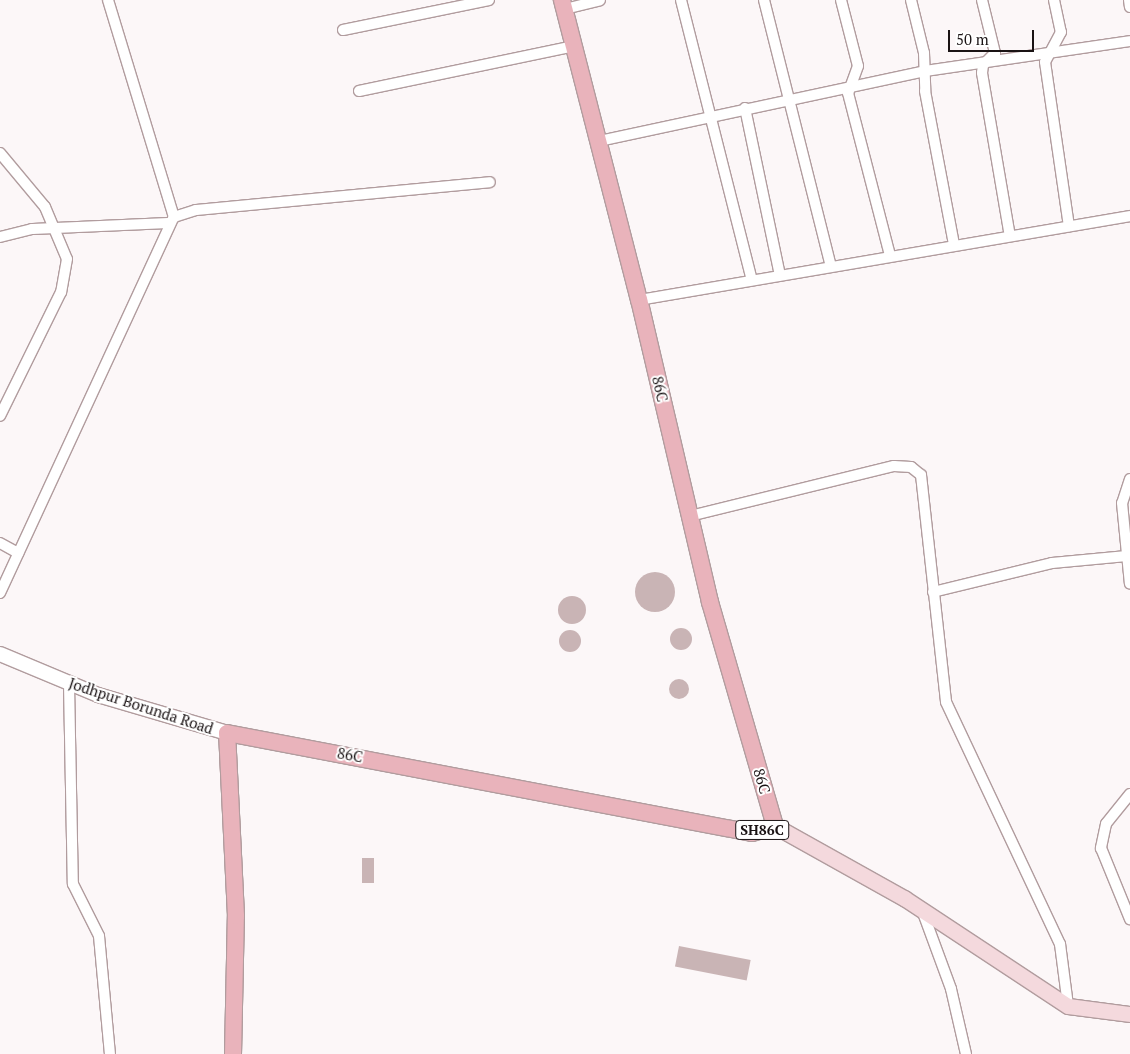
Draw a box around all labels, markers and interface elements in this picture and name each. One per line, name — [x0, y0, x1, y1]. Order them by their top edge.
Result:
scale bar — [950, 20, 1036, 52]
text: 50 m — [956, 29, 989, 49]
street label: 86C — [648, 374, 672, 404]
street label: Jodhpur Borunda Road — [66, 674, 216, 738]
street label: 86C — [336, 744, 364, 766]
street label: 86C — [750, 766, 774, 796]
road number: SH86C — [734, 818, 790, 842]

